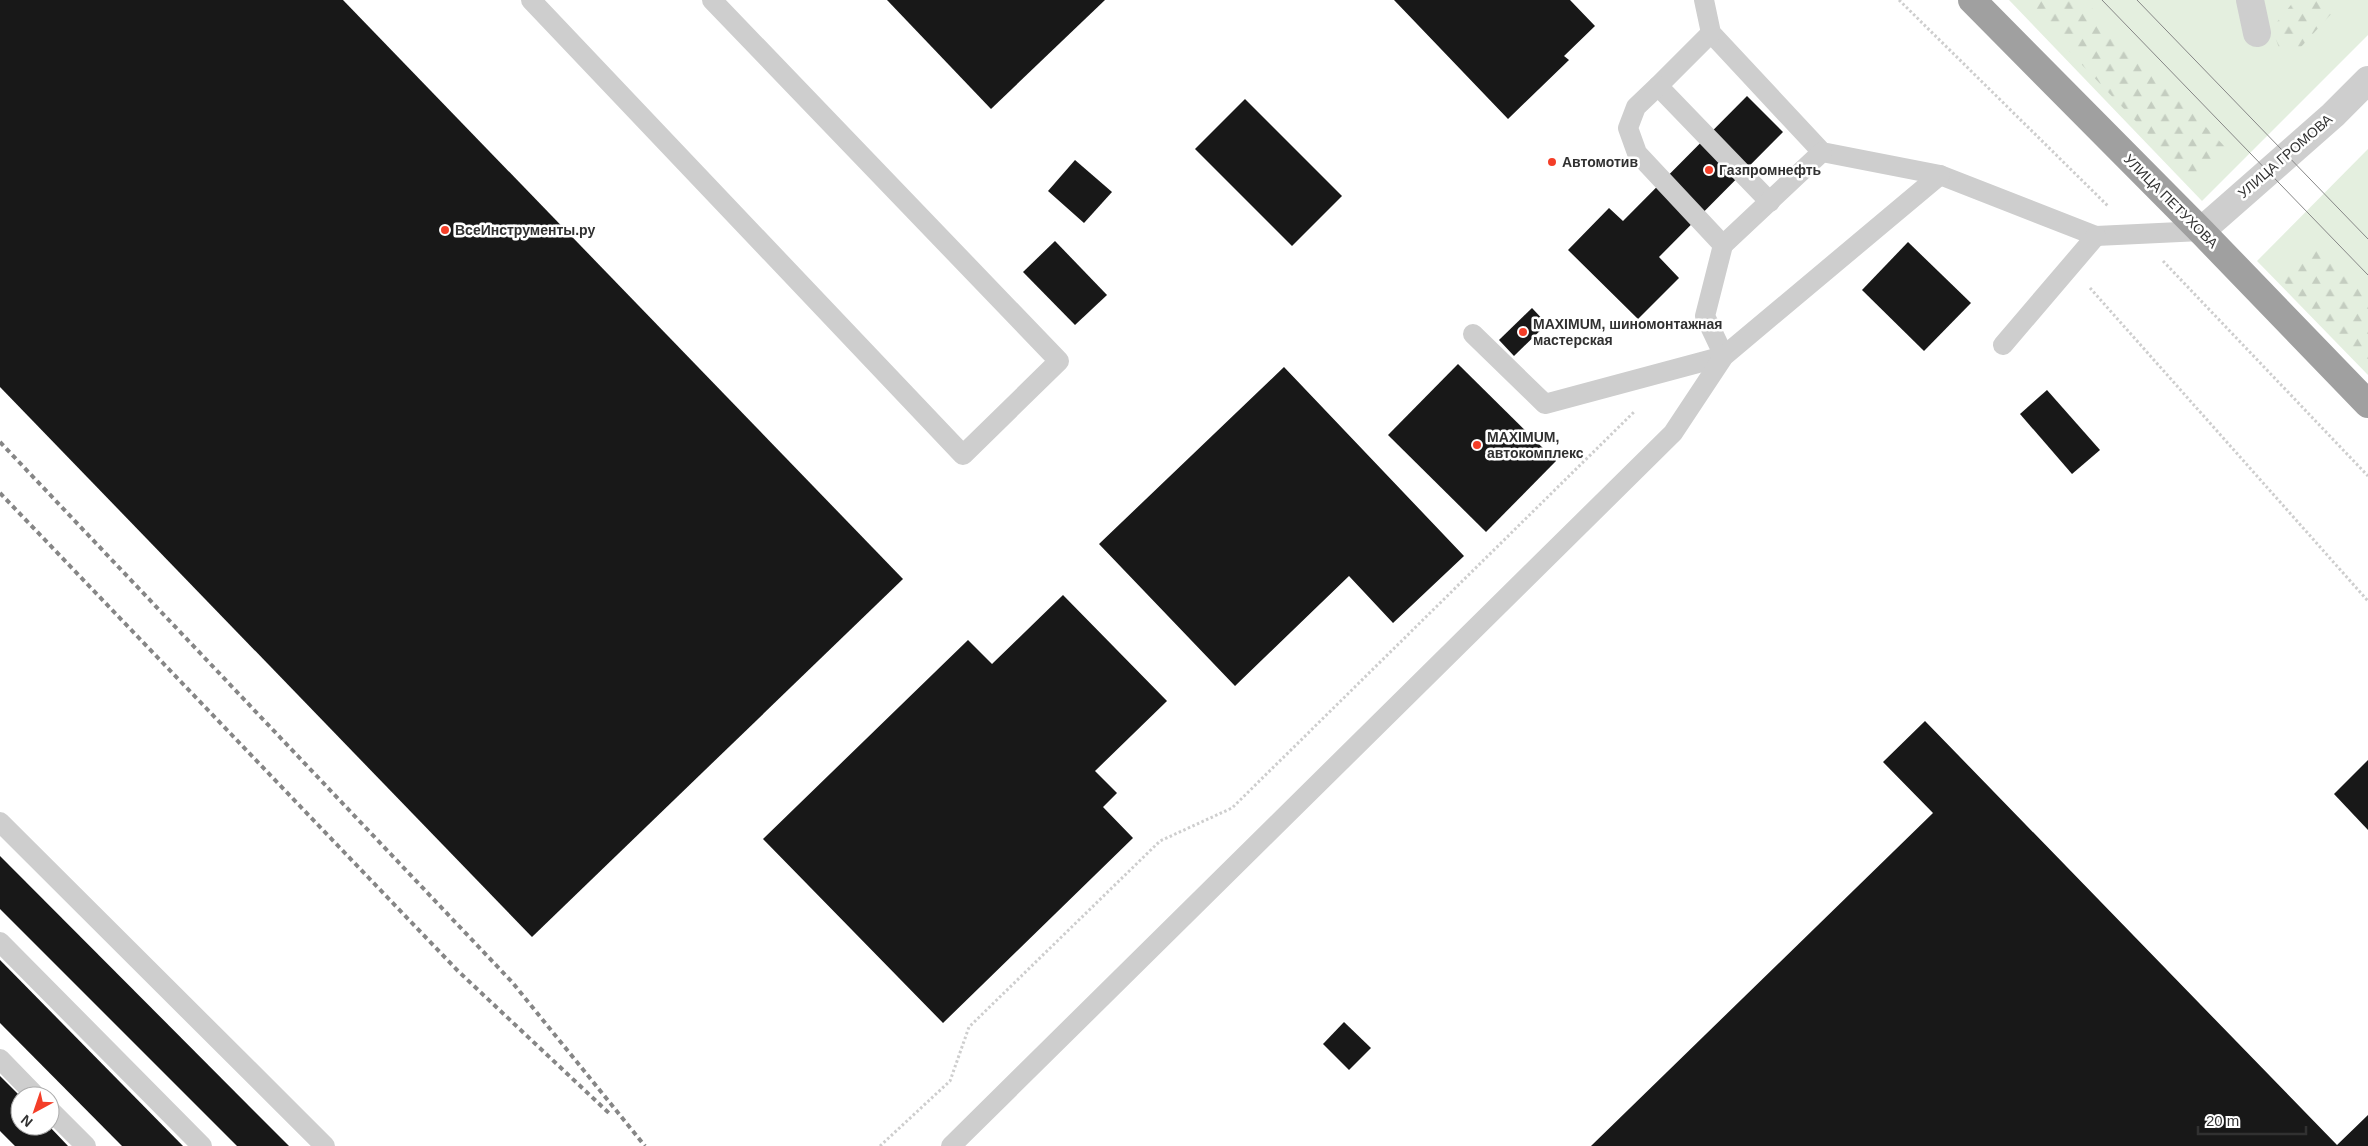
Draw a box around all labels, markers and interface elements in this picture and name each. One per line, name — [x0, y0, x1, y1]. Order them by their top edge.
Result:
street label: УЛИЦА ГРОМОВА — [2235, 110, 2336, 201]
street label: УЛИЦА ПЕТУХОВА — [2121, 151, 2222, 252]
place label: Автомотив — [1562, 154, 1638, 170]
marker: Автомотив — [1546, 156, 1558, 168]
place label: Газпромнефть — [1719, 162, 1822, 178]
marker: Газпромнефть — [1703, 164, 1715, 176]
place label: ВсеИнструменты.ру — [455, 222, 595, 238]
marker: ВсеИнструменты.ру — [439, 224, 451, 236]
place label: MAXIMUM, шиномонтажная мастерская — [1533, 316, 1722, 348]
marker: MAXIMUM, шиномонтажная мастерская — [1517, 326, 1529, 338]
place label: MAXIMUM, автокомплекс — [1487, 429, 1584, 461]
marker: MAXIMUM, автокомплекс — [1471, 439, 1483, 451]
north arrow — [10, 1086, 60, 1136]
scale bar — [2198, 1104, 2306, 1136]
text: N — [18, 1112, 36, 1130]
text: 20 m — [2206, 1112, 2239, 1129]

